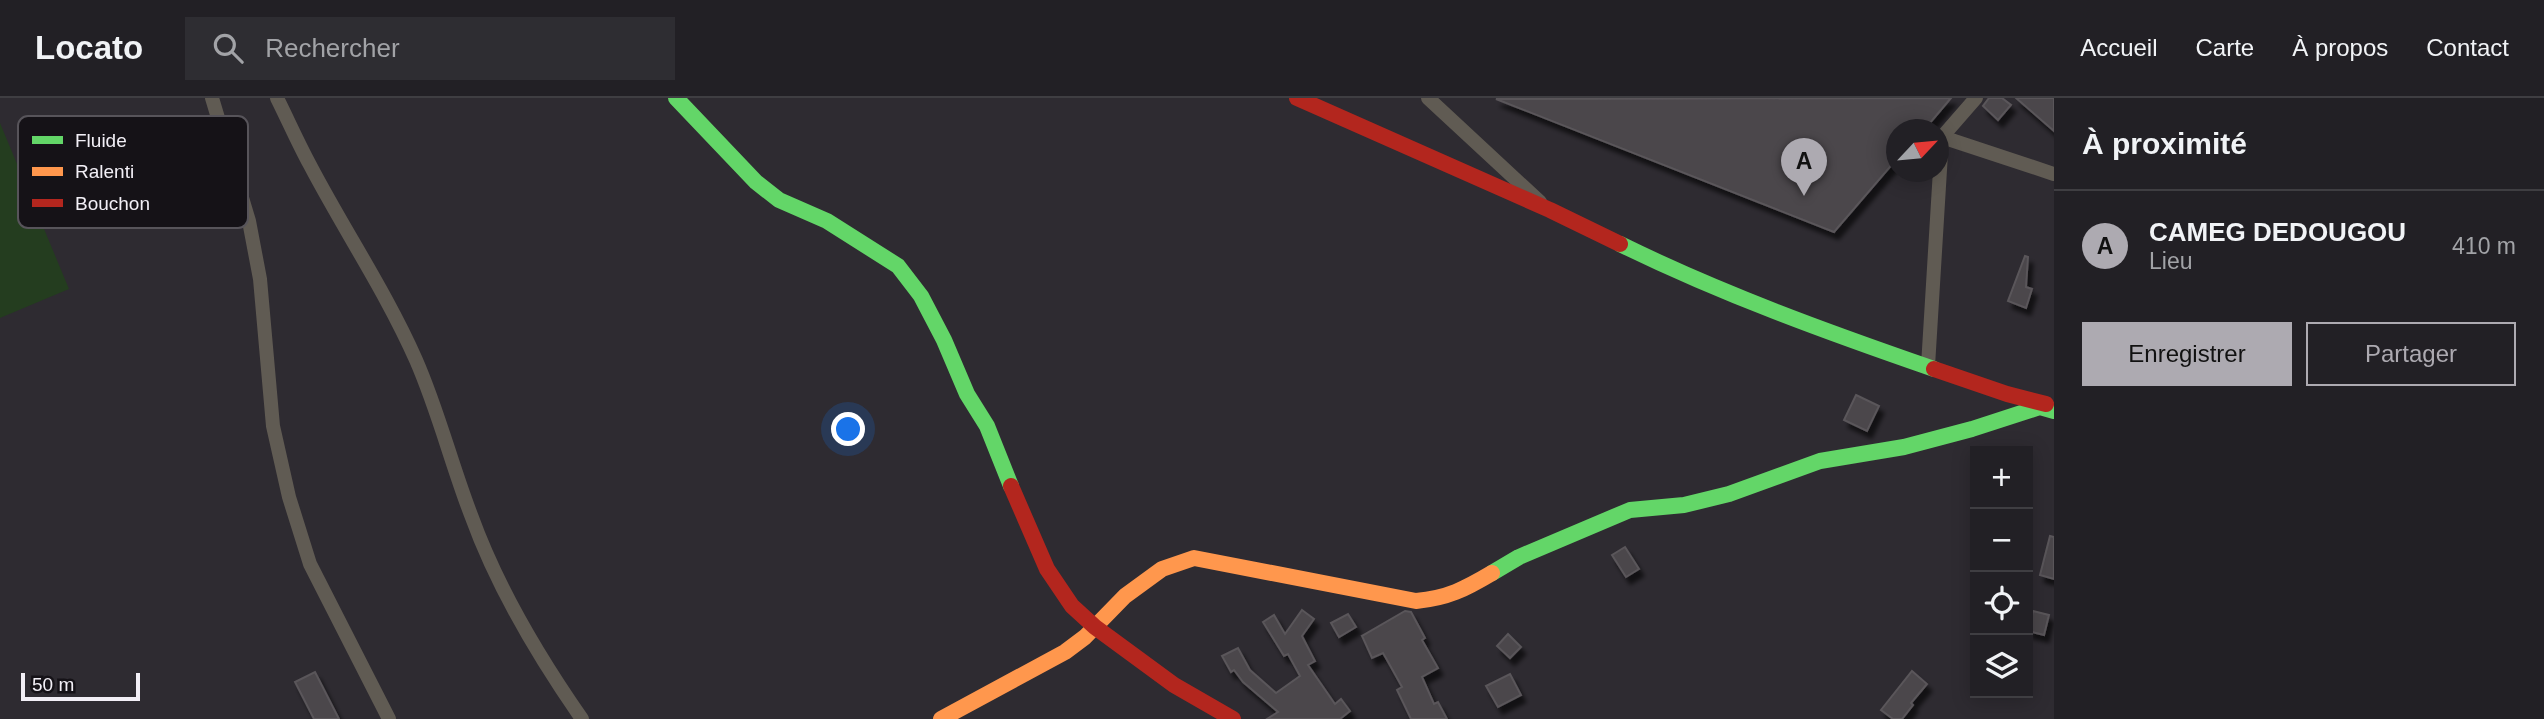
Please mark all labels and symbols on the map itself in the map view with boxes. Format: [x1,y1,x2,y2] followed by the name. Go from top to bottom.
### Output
[18,116,248,228] legend
[1886,119,1949,182] north arrow
[75,130,127,151] text: Fluide
[1781,138,1827,196] pin: A
[75,161,134,182] text: Ralenti
[75,193,150,214] text: Bouchon
[831,412,865,446] your location
[21,670,140,702] scale bar

